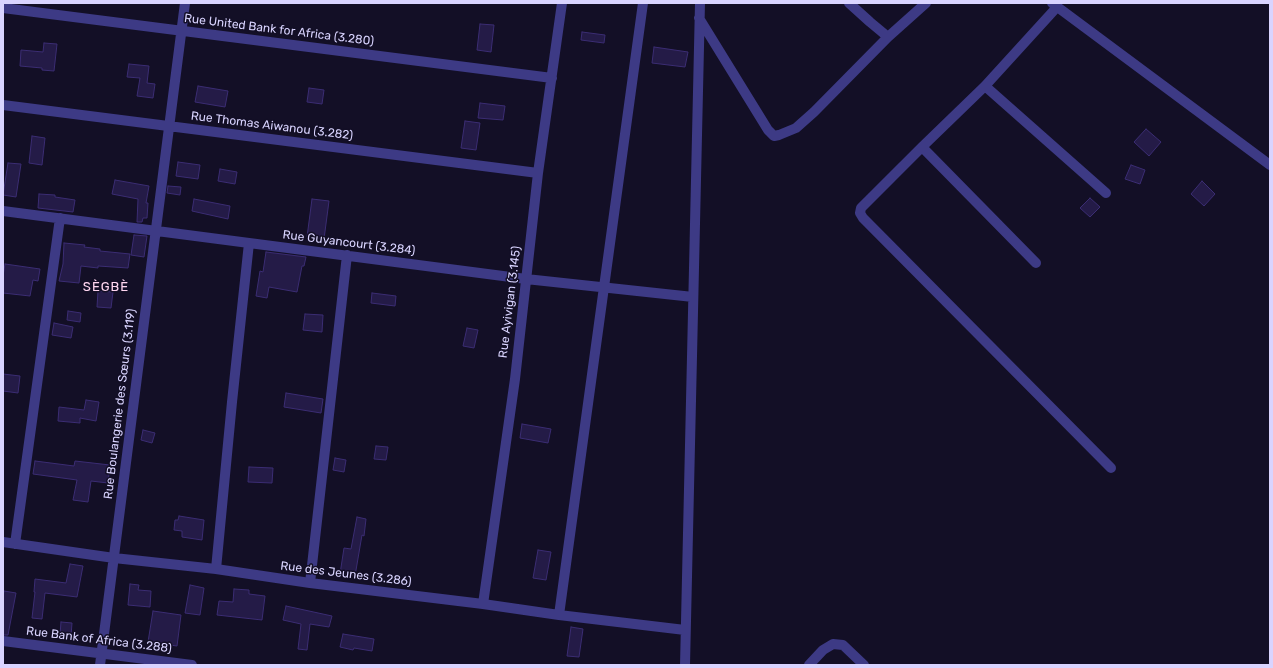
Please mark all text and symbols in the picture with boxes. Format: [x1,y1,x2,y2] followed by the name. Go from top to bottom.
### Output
[183,11,375,49] street label: Rue United Bank for Africa (3.280)
[190,109,354,143] street label: Rue Thomas Aiwanou (3.282)
[282,228,416,258] street label: Rue Guyancourt (3.284)
[496,245,524,359] street label: Rue Ayivigan (3.145)
[83,279,129,295] district label: SÈGBÈ
[101,308,139,500] street label: Rue Boulangerie des Sœurs (3.119)
[280,559,412,589] street label: Rue des Jeunes (3.286)
[25,624,173,656] street label: Rue Bank of Africa (3.288)

